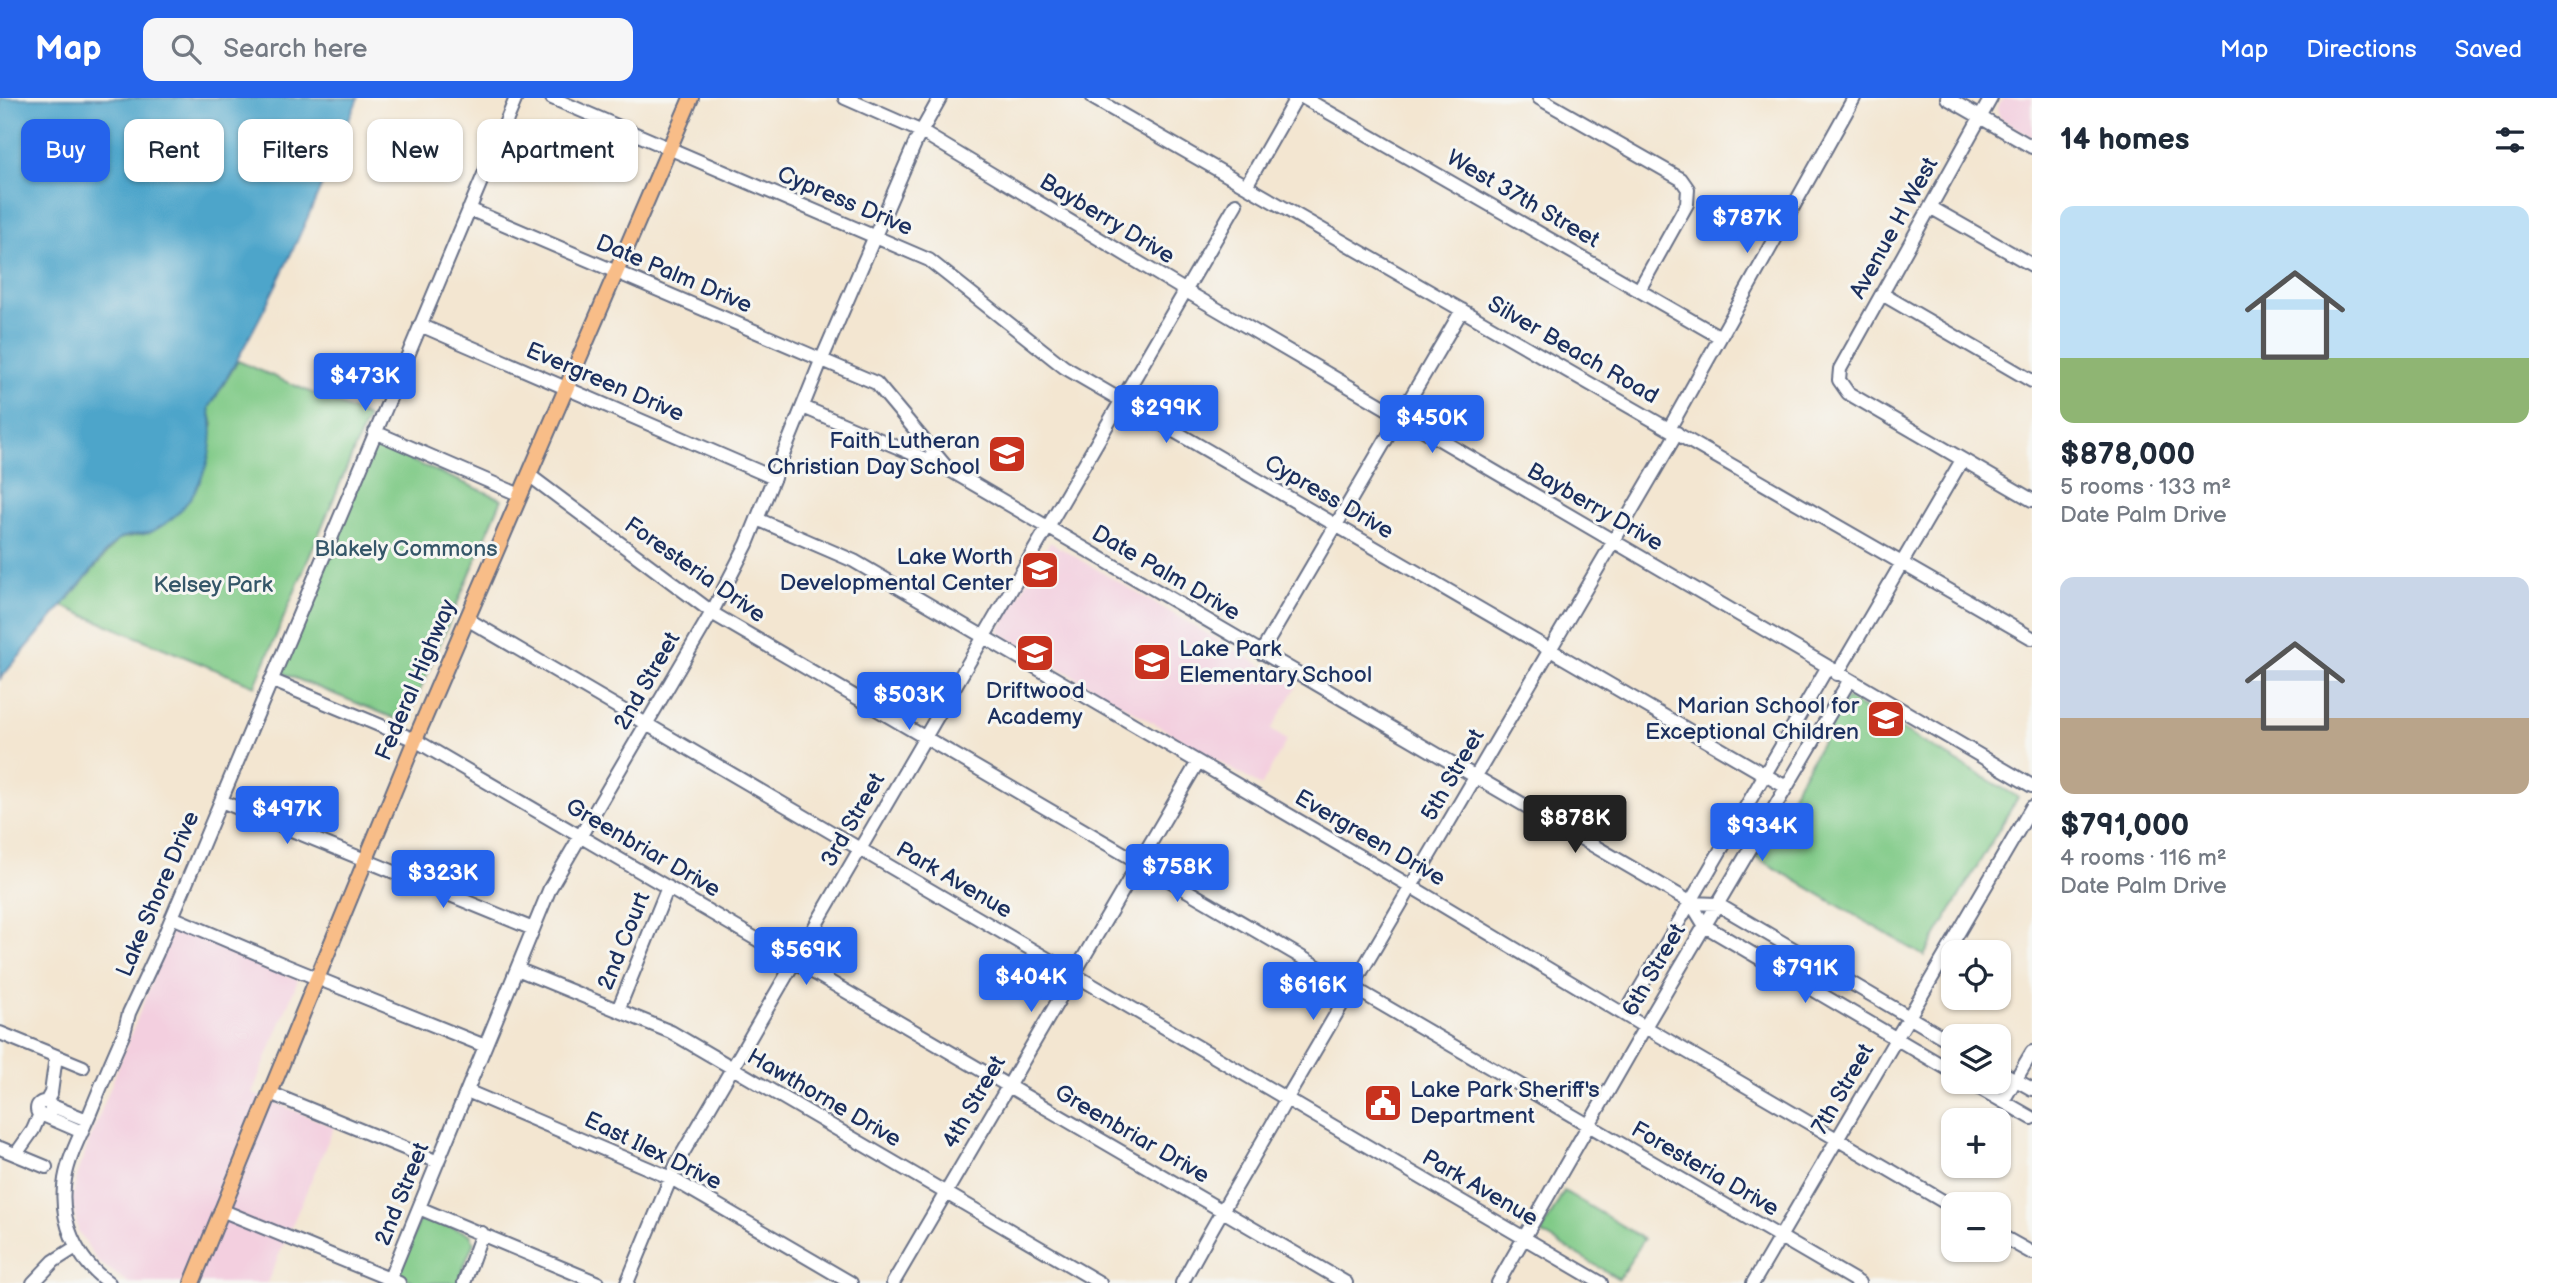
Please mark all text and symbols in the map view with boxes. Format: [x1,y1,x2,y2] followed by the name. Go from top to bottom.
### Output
[143,18,633,81] search box
[35,29,101,69] text: Map
[167,30,205,68] icon: search
[223,34,367,65] text: Search here
[2220,35,2268,64] text: Map
[2306,35,2417,64] text: Directions
[2455,35,2522,64] text: Saved
[21,119,110,182] chip: Buy
[124,119,224,182] chip: Rent
[238,119,353,182] chip: Filters
[367,119,463,182] chip: New
[477,119,638,182] chip: Apartment
[2491,121,2529,159] icon: filters
[2060,122,2189,158] text: 14 homes
[1441,144,1605,254] street label: West 37th Street
[1844,152,1944,304] street label: Avenue H West
[773,160,917,242] street label: Cypress Drive
[1034,168,1180,270] street label: Bayberry Drive
[1698,195,1796,255] pin: $787K
[1712,204,1782,232] text: $787K
[592,229,756,319] street label: Date Palm Drive
[2232,252,2358,378] icon: home
[1483,290,1663,410] street label: Silver Beach Road
[522,336,688,428] street label: Evergreen Drive
[316,354,414,413] pin: $473K
[330,362,400,390] text: $473K
[1117,386,1215,445] pin: $299K
[1130,394,1202,422] text: $299K
[1383,396,1481,455] pin: $450K
[1396,404,1468,432] text: $450K
[767,427,980,481] place label: Faith Lutheran Christian Day School
[986,433,1028,475] school or university icon: Faith Lutheran Christian Day School
[2060,437,2195,473] text: $878,000
[1259,449,1399,545] street label: Cypress Drive
[1522,457,1668,557] street label: Bayberry Drive
[2060,473,2231,501] text: 5 rooms · 133 m²
[2060,501,2227,529] text: Date Palm Drive
[619,511,771,629] street label: Foresteria Drive
[1087,519,1245,627] street label: Date Palm Drive
[314,535,498,563] park label: Blakely Commons
[780,543,1014,597] place label: Lake Worth Developmental Center
[1019,549,1061,591] school or university icon: Lake Worth Developmental Center
[153,571,273,599] park label: Kelsey Park
[369,595,463,765] street label: Federal Highway
[2232,623,2358,749] icon: home
[608,627,686,735] street label: 2nd Street
[1014,632,1056,674] school or university icon: Driftwood Academy
[1179,635,1372,689] place label: Lake Park Elementary School
[1131,641,1173,683] school or university icon: Lake Park Elementary School
[860,672,958,732] pin: $503K
[985,677,1085,731] place label: Driftwood Academy
[873,681,945,709] text: $503K
[1645,692,1860,746] place label: Marian School for Exceptional Children
[1865,698,1907,740] school or university icon: Marian School for Exceptional Children
[1415,724,1491,826] street label: 5th Street
[815,768,891,872] street label: 3rd Street
[1290,784,1450,892] street label: Evergreen Drive
[238,786,336,846] pin: $497K
[561,792,725,904] street label: Greenbriar Drive
[252,795,322,823] text: $497K
[1526,796,1624,855] pin: $878K
[1539,804,1611,832] text: $878K
[1713,804,1811,863] pin: $934K
[110,807,206,981] street label: Lake Shore Drive
[2060,808,2189,844] text: $791,000
[1726,812,1798,840] text: $934K
[891,835,1017,925] street label: Park Avenue
[1128,844,1226,904] pin: $758K
[2060,844,2227,872] text: 4 rooms · 116 m²
[394,850,492,910] pin: $323K
[1142,853,1212,881] text: $758K
[408,859,478,887] text: $323K
[2060,872,2227,900] text: Date Palm Drive
[592,888,656,994] street label: 2nd Court
[1616,919,1692,1021] street label: 6th Street
[757,928,855,987] pin: $569K
[770,936,842,964] text: $569K
[1941,940,2011,1262] map controls
[1941,940,2011,1010] button: locate
[1756,946,1854,1005] pin: $791K
[982,954,1080,1014] pin: $404K
[1772,954,1838,982] text: $791K
[1264,962,1362,1022] pin: $616K
[995,963,1067,991] text: $404K
[1279,971,1347,999] text: $616K
[1941,1024,2011,1094] button: layers
[1806,1039,1880,1139] street label: 7th Street
[742,1043,906,1153] street label: Hawthorne Drive
[936,1051,1012,1153] street label: 4th Street
[1410,1076,1600,1130] place label: Lake Park Sheriff's Department
[1050,1078,1214,1190] street label: Greenbriar Drive
[1362,1082,1404,1124] public building icon: Lake Park Sheriff's Department
[580,1106,726,1196] street label: East Ilex Drive
[1941,1108,2011,1178] button: +
[1626,1115,1784,1223] street label: Foresteria Drive
[369,1138,435,1250] street label: 2nd Street
[1417,1143,1543,1233] street label: Park Avenue
[1941,1192,2011,1262] button: −

